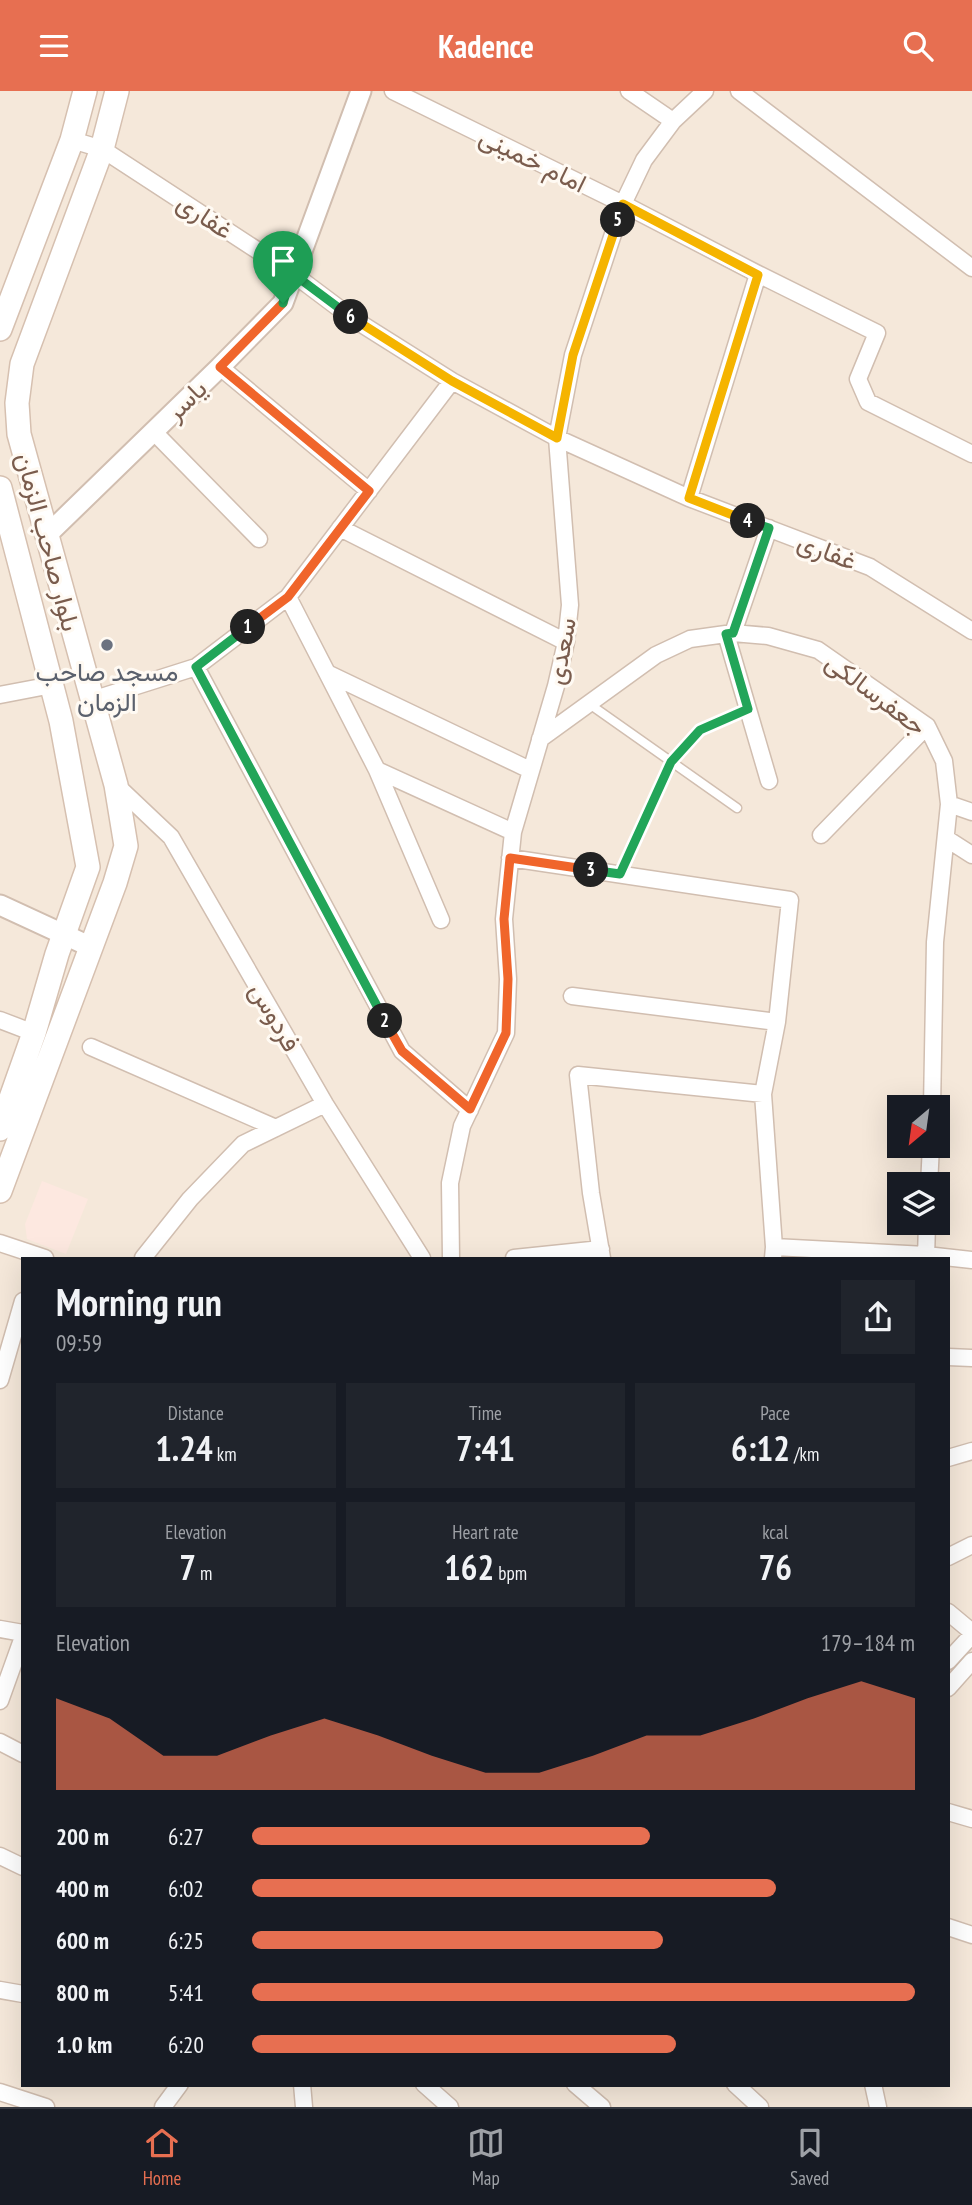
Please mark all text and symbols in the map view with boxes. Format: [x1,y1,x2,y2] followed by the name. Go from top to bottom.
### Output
[438,25,534,67] text: Kadence
[35,27,73,65] icon: menu
[899,27,937,65] icon: search
[474,120,592,200] street label: امام خمینی
[171,185,240,246] street label: غفاری
[600,202,636,237] pin: 5
[613,207,622,231] text: 5
[253,231,313,303] pin
[264,242,302,280] icon: arrive
[334,299,368,335] pin: 6
[346,304,355,328] text: 6
[157,372,213,428] street label: یاسر
[9,449,88,635] street label: بلوار صاحب الزمان
[730,503,766,539] pin: 4
[743,508,752,532] text: 4
[793,524,861,577] street label: غفاری
[230,609,266,645] pin: 1
[243,614,252,638] text: 1
[538,615,583,687] street label: سعدی
[99,637,115,653] marker: مسجد صاحب الزمان
[819,645,933,742] street label: جعفرسالکی
[35,655,179,718] place label: مسجد صاحب الزمان
[574,853,608,887] pin: 3
[586,857,595,881] text: 3
[242,976,308,1057] street label: فردوس
[368,1003,402,1039] pin: 2
[380,1008,389,1032] text: 2
[887,1095,950,1159] north arrow
[887,1095,950,1235] map controls
[887,1172,950,1235] button: layers
[56,1277,222,1326] text: Morning run
[841,1280,915,1354] button: share
[56,1328,102,1357] text: 09:59
[168,1401,224,1425] text: Distance
[469,1401,502,1425] text: Time
[760,1401,790,1425] text: Pace
[155,1425,213,1471] text: 1.24
[456,1425,515,1471] text: 7:41
[731,1425,790,1471] text: 6:12
[213,1442,237,1466] text: km
[790,1442,819,1466] text: /km
[165,1520,226,1544] text: Elevation
[452,1520,519,1544] text: Heart rate
[762,1520,788,1544] text: kcal
[179,1544,196,1590] text: 7
[444,1544,494,1590] text: 162
[758,1544,792,1590] text: 76
[196,1561,212,1585] text: m
[494,1561,527,1585] text: bpm
[56,1628,130,1657] text: Elevation
[821,1628,915,1657] text: 179–184 m
[56,1822,109,1851] text: 200 m
[168,1822,204,1851] text: 6:27
[56,1874,109,1903] text: 400 m
[168,1874,204,1903] text: 6:02
[56,1926,109,1955] text: 600 m
[168,1926,204,1955] text: 6:25
[56,1978,109,2007] text: 800 m
[168,1978,204,2007] text: 5:41
[56,2030,112,2059] text: 1.0 km
[168,2030,204,2059] text: 6:20
[143,2124,181,2190] tab: Home
[467,2124,505,2190] tab: Map
[790,2124,829,2190] tab: Saved

